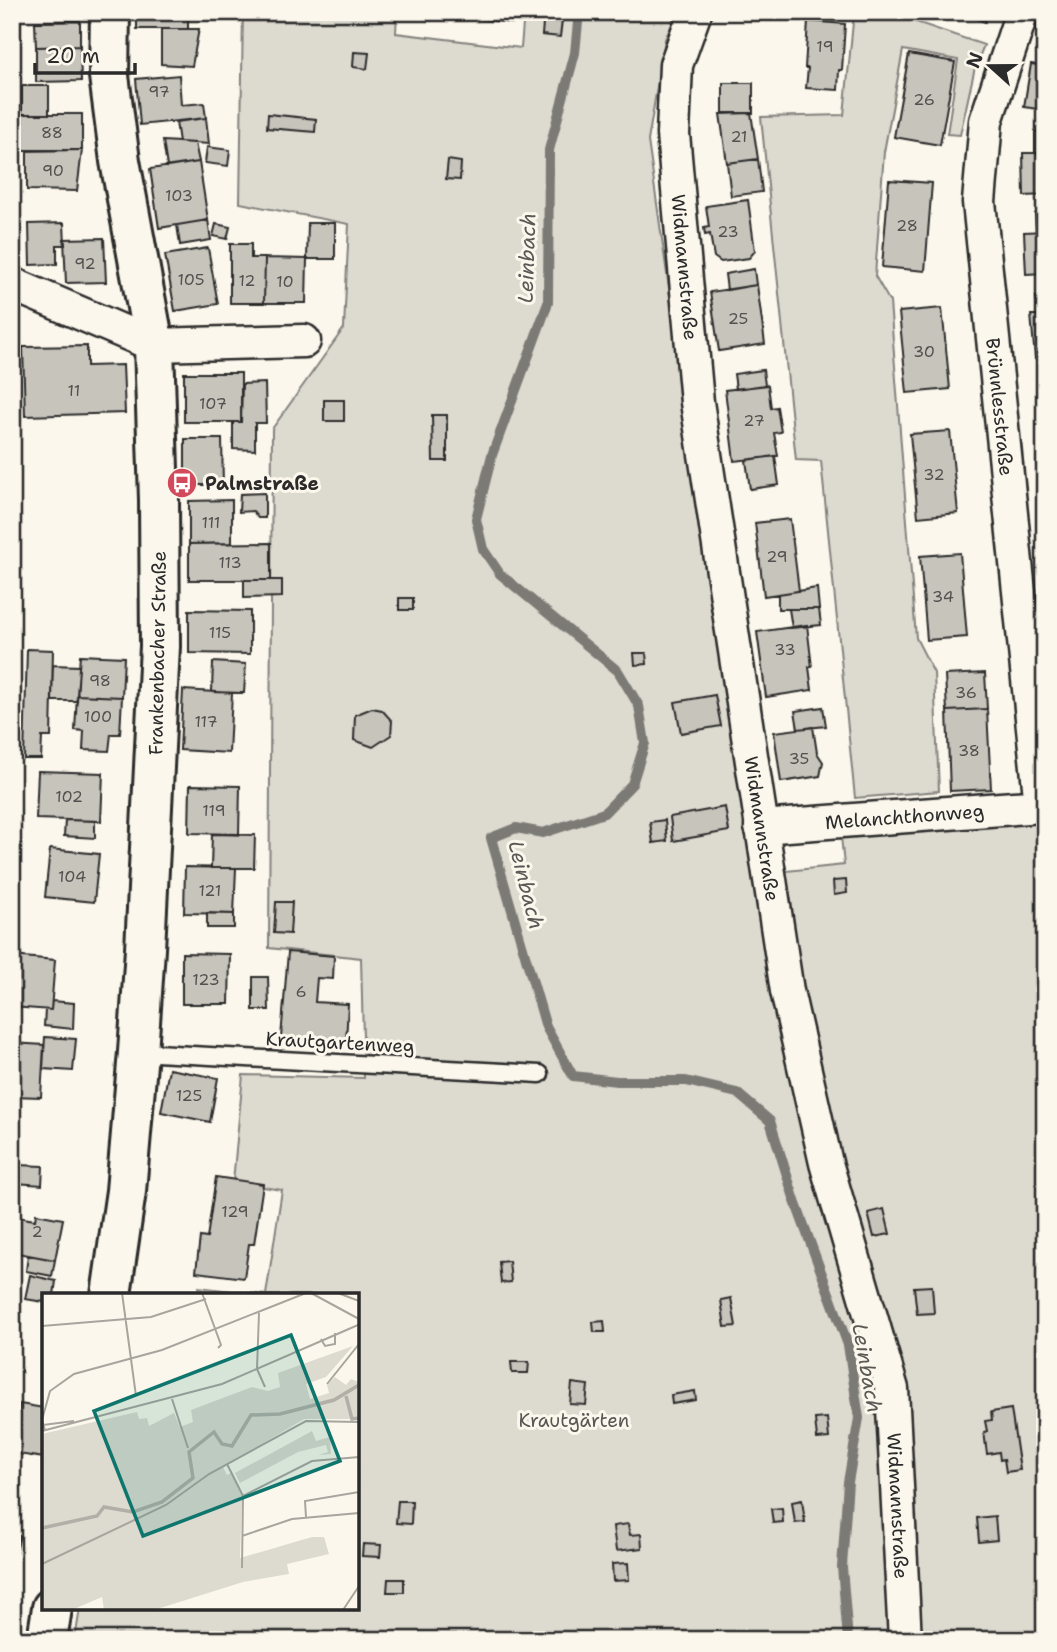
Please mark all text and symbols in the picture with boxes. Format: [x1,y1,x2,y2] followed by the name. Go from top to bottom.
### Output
[35,32,135,76] scale bar
[956,32,1026,102] north arrow
[816,36,834,57] house number: 19
[46,42,100,70] text: 20 m
[960,49,989,72] text: N
[148,81,170,102] house number: 97
[913,89,935,110] house number: 26
[41,122,63,143] house number: 88
[730,126,748,147] house number: 21
[42,160,64,181] house number: 90
[165,185,193,206] house number: 103
[665,193,703,341] street label: Widmannstraße
[511,212,543,304] water label: Leinbach
[896,215,918,236] house number: 28
[717,221,739,242] house number: 23
[74,253,96,274] house number: 92
[177,269,205,290] house number: 105
[238,270,256,291] house number: 12
[276,271,294,292] house number: 10
[728,308,748,329] house number: 25
[980,337,1019,477] street label: Brünnlesstraße
[913,341,935,362] house number: 30
[68,380,80,401] house number: 11
[199,393,227,414] house number: 107
[743,410,765,431] house number: 27
[923,464,945,485] house number: 32
[165,466,199,500] bus stop icon: Palmstraße
[205,471,319,496] place label: Palmstraße
[202,512,220,533] house number: 111
[766,546,788,567] house number: 29
[143,551,172,755] street label: Frankenbacher Straße
[218,552,242,573] house number: 113
[932,586,954,607] house number: 34
[209,622,231,643] house number: 115
[774,639,796,660] house number: 33
[89,670,111,691] house number: 98
[955,682,977,703] house number: 36
[84,706,112,727] house number: 100
[194,711,218,732] house number: 117
[958,740,980,761] house number: 38
[789,748,809,769] house number: 35
[738,754,785,903] street label: Widmannstraße
[55,786,83,807] house number: 102
[824,798,985,835] street label: Melanchthonweg
[202,800,226,821] house number: 119
[501,838,551,932] water label: Leinbach
[58,866,86,887] house number: 104
[199,880,221,901] house number: 121
[192,969,220,990] house number: 123
[295,981,307,1002] house number: 6
[265,1026,415,1059] street label: Krautgartenweg
[176,1085,202,1106] house number: 125
[221,1201,249,1222] house number: 129
[31,1221,43,1242] house number: 2
[42,1293,359,1610] inset map
[845,1321,889,1415] water label: Leinbach
[519,1408,629,1433] park label: Krautgärten
[881,1432,914,1580] street label: Widmannstraße

